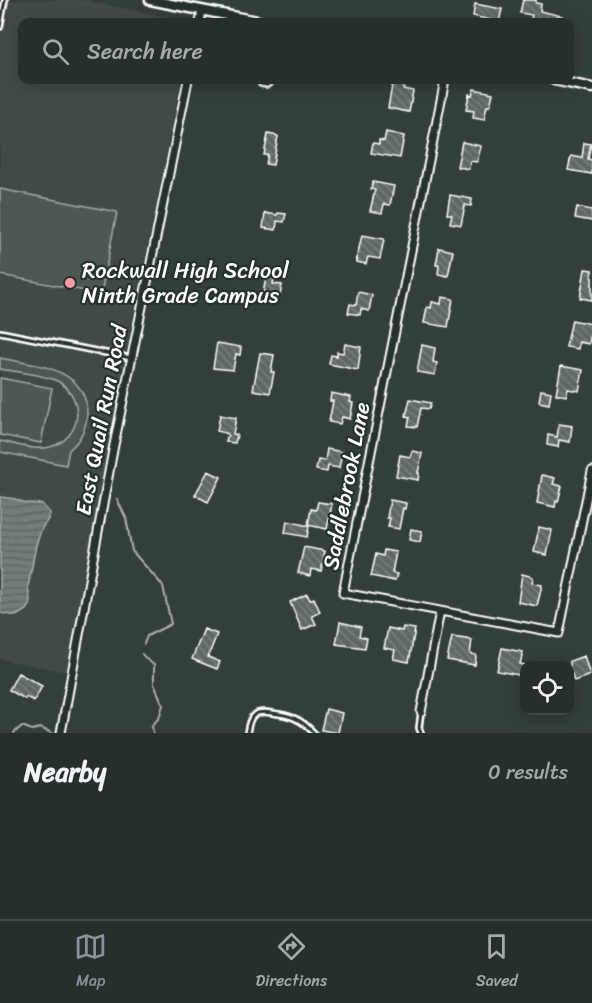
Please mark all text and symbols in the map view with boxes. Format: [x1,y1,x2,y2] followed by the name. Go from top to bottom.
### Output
[18,18,574,84] search box
[87,32,203,71] text: Search here
[39,35,72,68] icon: search
[82,251,289,315] place label: Rockwall High School Ninth Grade Campus
[63,276,77,290] marker: Rockwall High School Ninth Grade Campus
[63,320,139,519] street label: East Quail Run Road
[311,399,381,573] street label: Saddlebrook Lane
[520,661,574,715] map controls
[520,661,574,715] button: locate
[24,749,106,795] text: Nearby
[488,755,568,790] text: 0 results
[74,930,107,995] tab: Map
[256,930,327,995] tab: Directions
[476,930,518,995] tab: Saved

